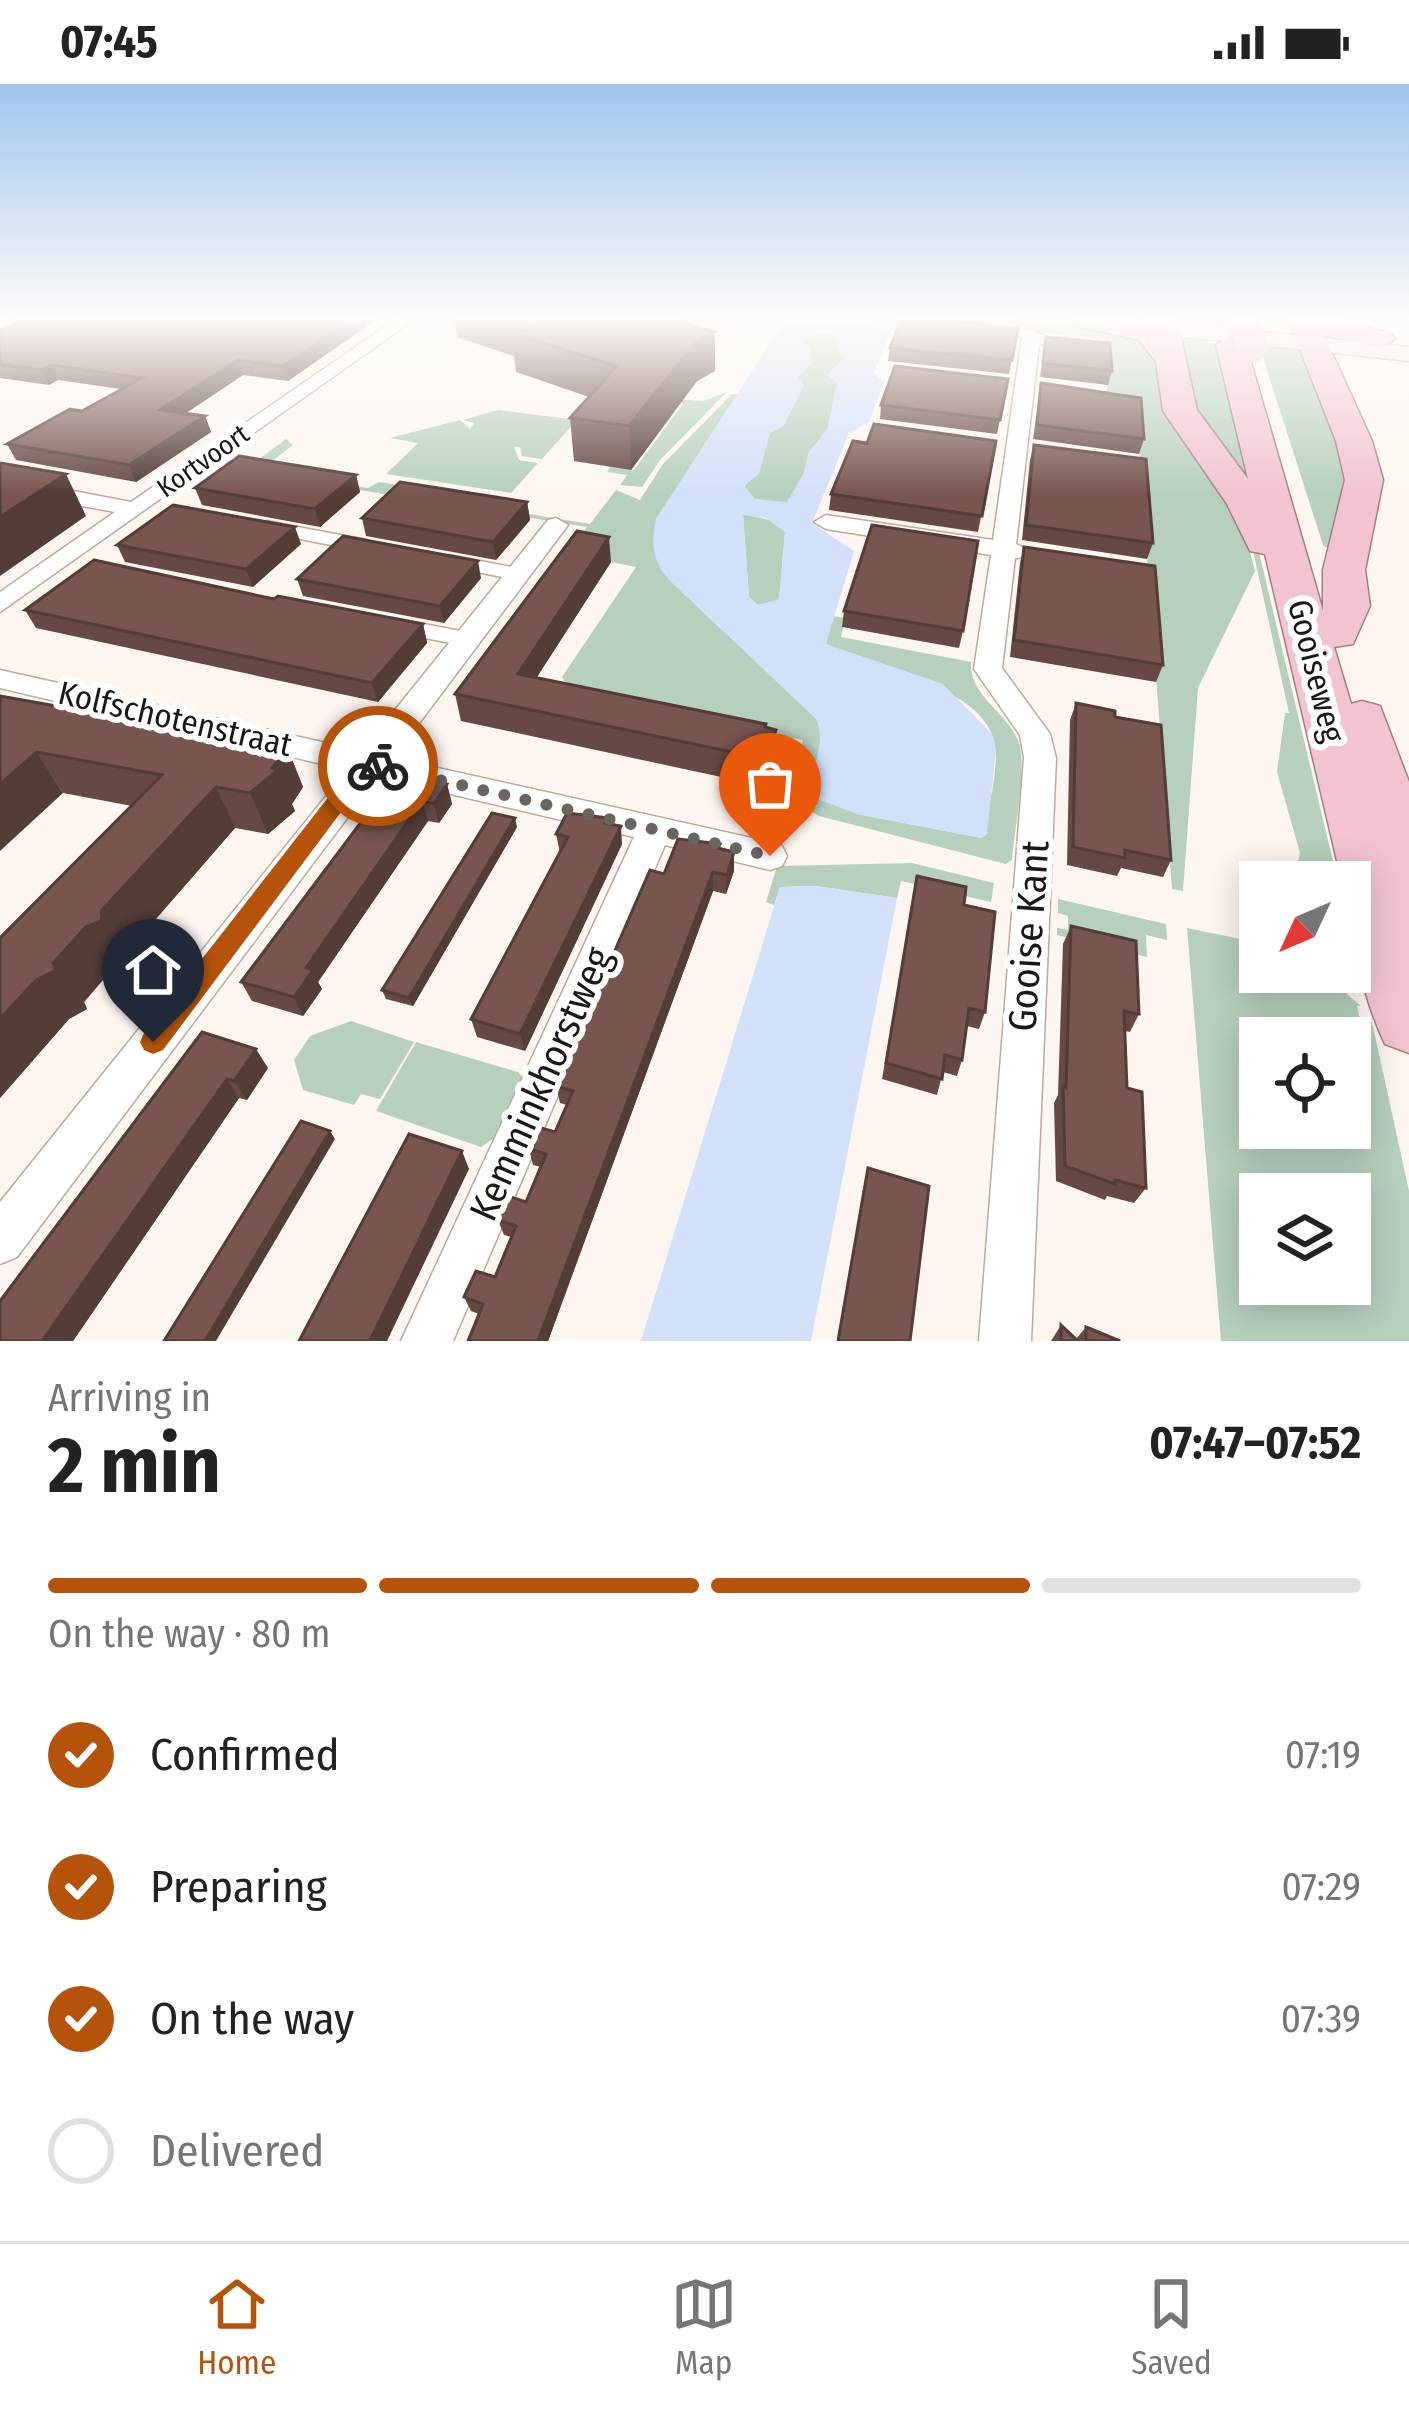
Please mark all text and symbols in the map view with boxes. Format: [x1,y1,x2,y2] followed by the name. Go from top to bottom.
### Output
[60,15,158,69] text: 07:45
[151,418,255,504] street label: Kortvoort
[1279,595,1353,747] street label: Gooiseweg
[54,673,296,765] street label: Kolfschotenstraat
[318,706,438,826] courier
[345,733,411,799] icon: bike
[719,733,821,856] pin
[737,751,803,817] icon: bag
[999,839,1059,1033] street label: Gooise Kant
[1239,861,1371,993] north arrow
[1239,861,1371,1305] map controls
[102,919,204,1042] pin
[120,937,186,1003] icon: home
[460,939,622,1228] street label: Kemminkhorstweg
[1239,1017,1371,1149] button: locate
[1239,1173,1371,1305] button: layers
[48,1375,211,1421] text: Arriving in
[1149,1416,1361,1470] text: 07:47–07:52
[48,1419,221,1513] text: 2 min
[48,1611,330,1657] text: On the way · 80 m
[48,1722,114,1788] icon: check
[150,1728,340,1782] text: Confirmed
[1285,1732,1361,1778] text: 07:19
[48,1854,114,1920] icon: check
[150,1860,327,1914] text: Preparing
[1281,1864,1361,1910] text: 07:29
[48,1986,114,2052] icon: check
[150,1992,354,2046] text: On the way
[1281,1996,1361,2042] text: 07:39
[150,2124,324,2178] text: Delivered
[197,2271,276,2383] tab: Home
[671,2271,737,2383] tab: Map
[1131,2271,1212,2383] tab: Saved

